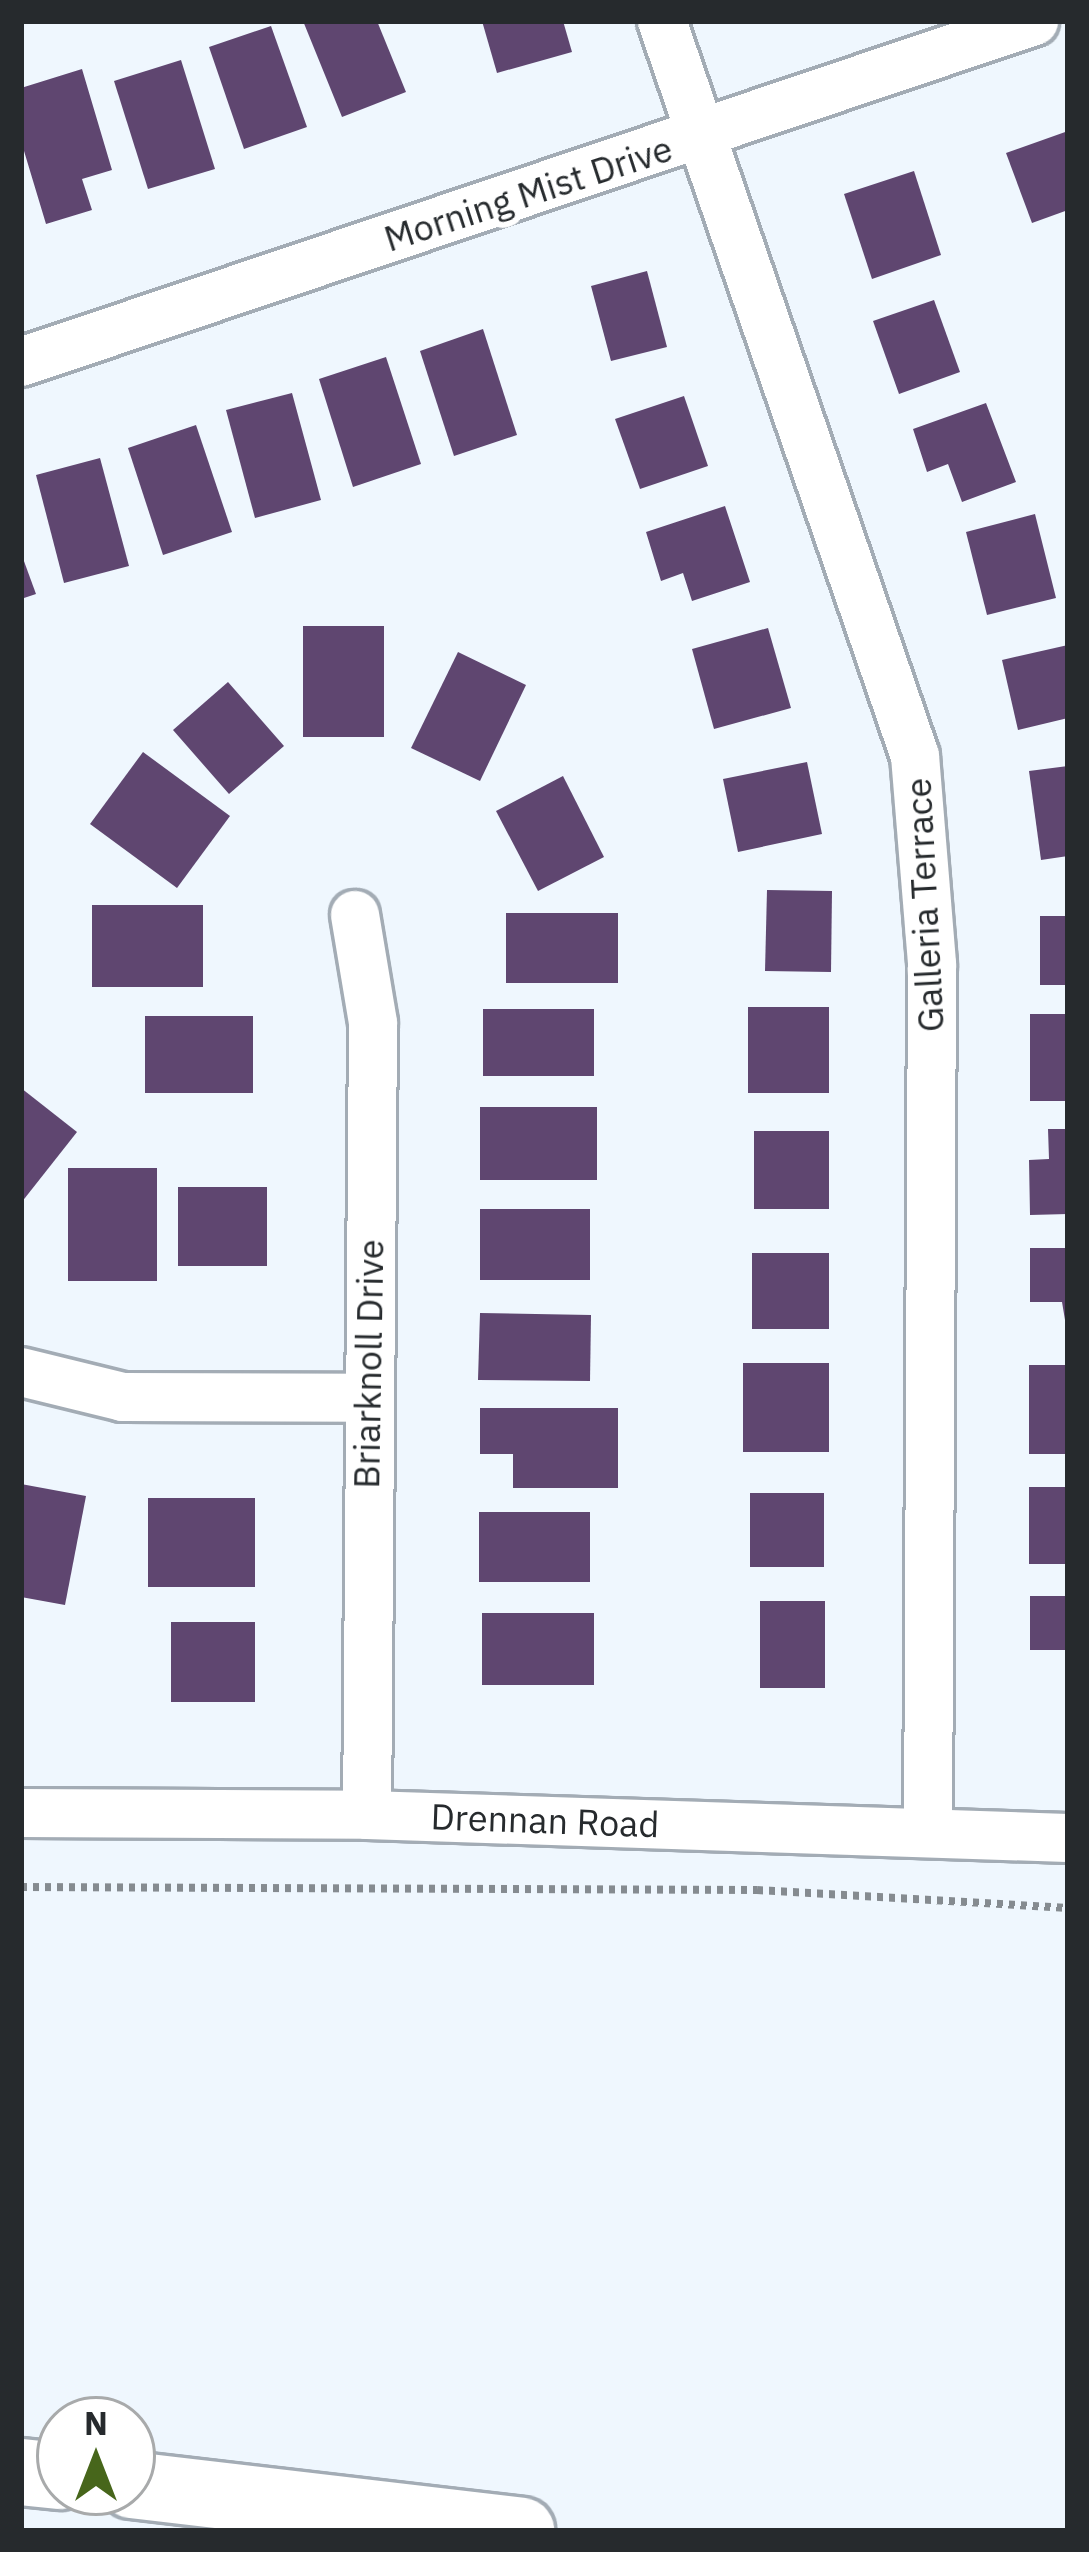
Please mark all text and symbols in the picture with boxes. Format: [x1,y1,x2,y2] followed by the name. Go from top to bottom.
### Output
[379,126,677,260] street label: Morning Mist Drive
[896,777,952,1033] street label: Galleria Terrace
[344,1239,392,1489] street label: Briarknoll Drive
[430,1794,660,1846] street label: Drennan Road
[36,2396,156,2516] north arrow
[84,2401,108,2444] text: N

